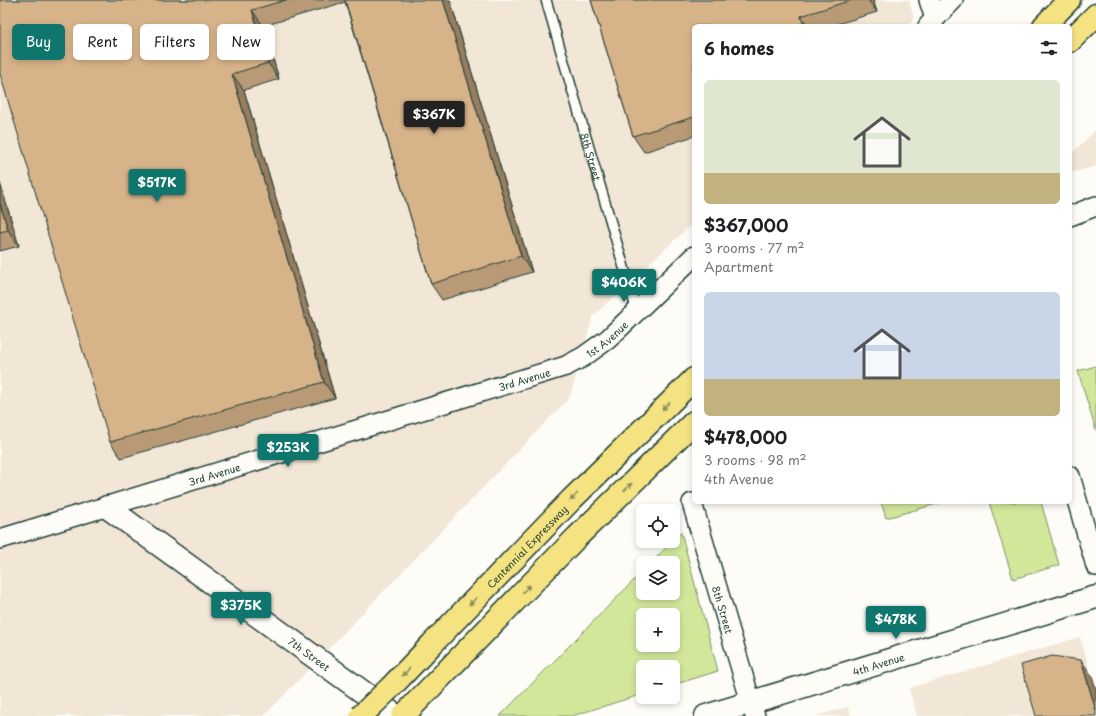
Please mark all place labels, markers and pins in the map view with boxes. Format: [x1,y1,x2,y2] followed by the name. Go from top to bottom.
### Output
[406,101,462,135] pin: $367K
[129,169,185,203] pin: $517K
[596,269,652,303] pin: $406K
[260,434,316,468] pin: $253K
[213,592,269,626] pin: $375K
[868,606,924,640] pin: $478K

